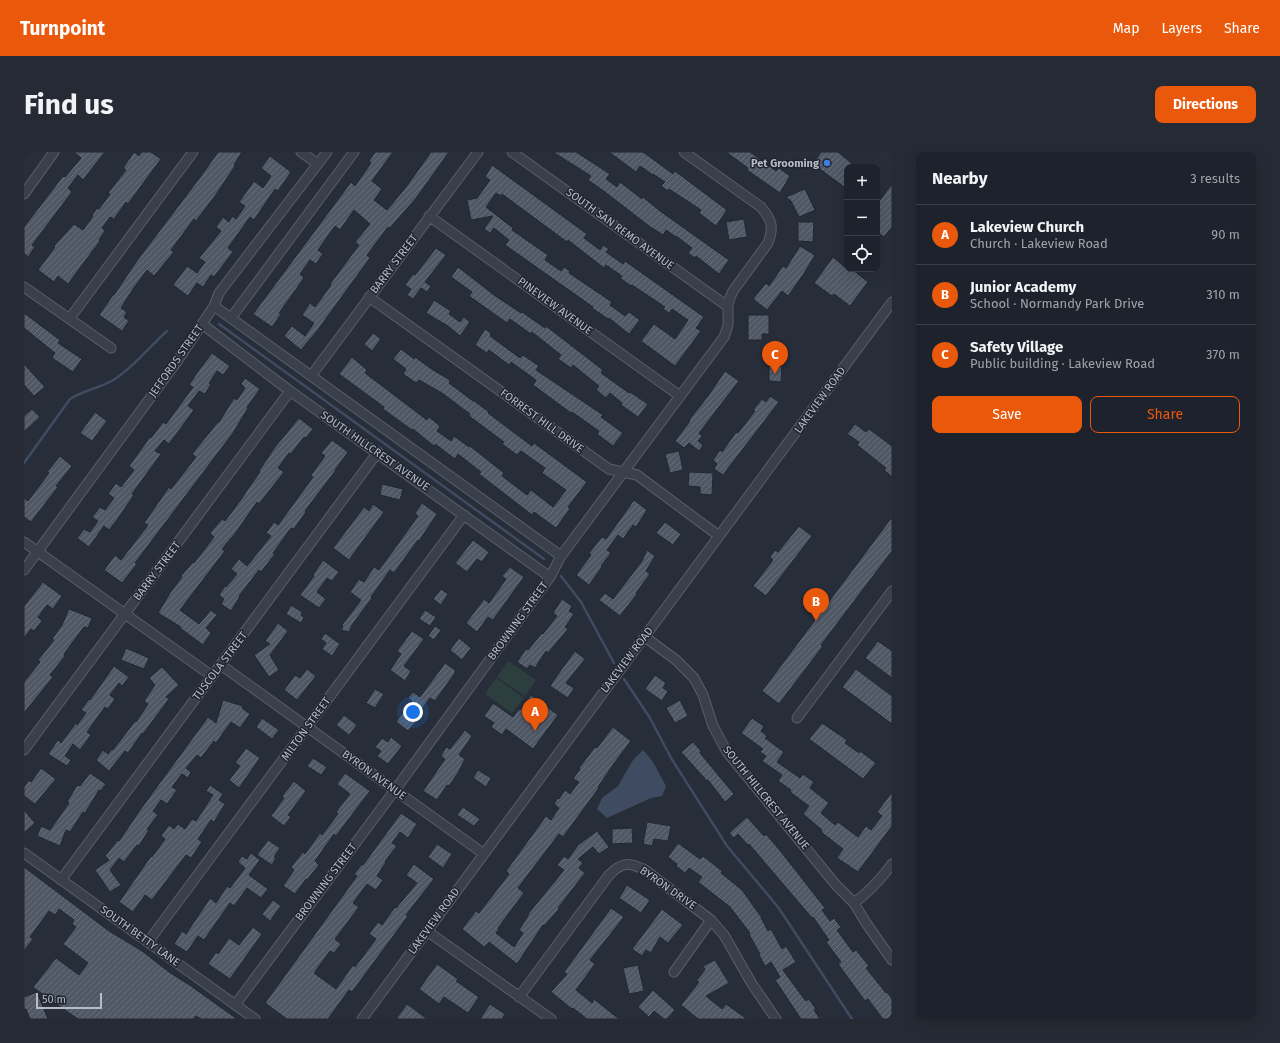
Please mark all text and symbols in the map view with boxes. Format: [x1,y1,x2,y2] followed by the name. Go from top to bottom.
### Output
[20,17,105,40] text: Turnpoint
[1113,20,1139,37] text: Map
[1161,20,1202,37] text: Layers
[1224,20,1260,37] text: Share
[1155,86,1256,123] button: Directions
[24,88,114,121] text: Find us
[751,157,820,170] place label: Pet Grooming
[822,158,832,168] marker: Pet Grooming
[844,164,880,272] map controls
[844,164,880,200] button: +
[932,168,987,189] text: Nearby
[1190,171,1240,186] text: 3 results
[564,186,676,273] street label: SOUTH SAN REMO AVENUE
[844,200,880,236] button: −
[970,218,1084,236] text: Lakeview Church
[941,227,949,242] text: A
[1211,227,1240,242] text: 90 m
[368,232,421,296] street label: BARRY STREET
[844,236,880,272] button: locate
[970,236,1108,251] text: Church · Lakeview Road
[515,275,595,338] street label: PINEVIEW AVENUE
[970,278,1076,296] text: Junior Academy
[941,287,949,302] text: B
[1206,287,1240,302] text: 310 m
[970,296,1144,311] text: School · Normandy Park Drive
[146,322,206,400] street label: JEFFORDS STREET
[970,338,1063,356] text: Safety Village
[762,341,788,374] pin: C
[941,347,949,362] text: C
[1206,347,1240,362] text: 370 m
[970,356,1155,371] text: Public building · Lakeview Road
[792,364,848,436] street label: LAKEVIEW ROAD
[498,386,586,456] street label: FORREST HILL DRIVE
[932,396,1082,433] button: Save
[1090,396,1240,433] button: Share
[318,408,432,494] street label: SOUTH HILLCREST AVENUE
[131,539,184,603] street label: BARRY STREET
[485,579,551,663] street label: BROWNING STREET
[803,588,829,621] pin: B
[598,625,656,695] street label: LAKEVIEW ROAD
[190,629,250,703] street label: TUSCOLA STREET
[279,694,334,763] street label: MILTON STREET
[522,698,548,731] pin: A
[403,702,423,722] your location
[720,743,812,853] street label: SOUTH HILLCREST AVENUE
[339,747,409,803] street label: BYRON AVENUE
[293,840,360,923] street label: BROWNING STREET
[637,864,699,912] street label: BYRON DRIVE
[406,885,462,957] street label: LAKEVIEW ROAD
[98,903,182,969] street label: SOUTH BETTY LANE
[36,991,102,1010] scale bar
[42,993,66,1006] text: 50 m

